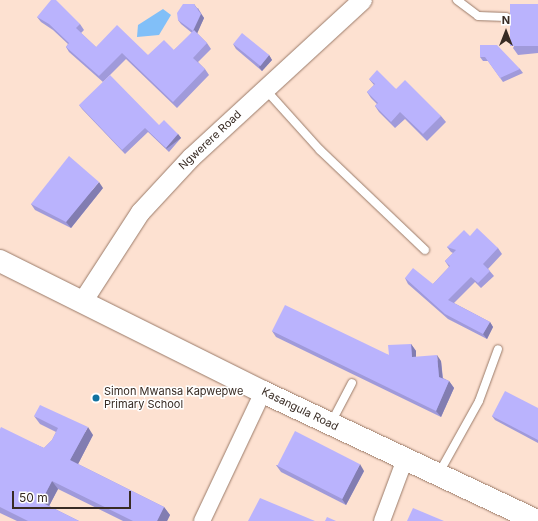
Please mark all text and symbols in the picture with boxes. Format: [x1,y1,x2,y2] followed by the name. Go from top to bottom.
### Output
[486,12,526,52] north arrow
[502,13,510,27] text: N
[176,108,244,172] street label: Ngwerere Road
[104,385,243,411] place label: Simon Mwansa Kapwepwe Primary School
[259,385,341,433] street label: Kasangula Road
[91,393,101,403] marker: Simon Mwansa Kapwepwe Primary School
[14,483,133,509] scale bar
[19,490,48,505] text: 50 m

